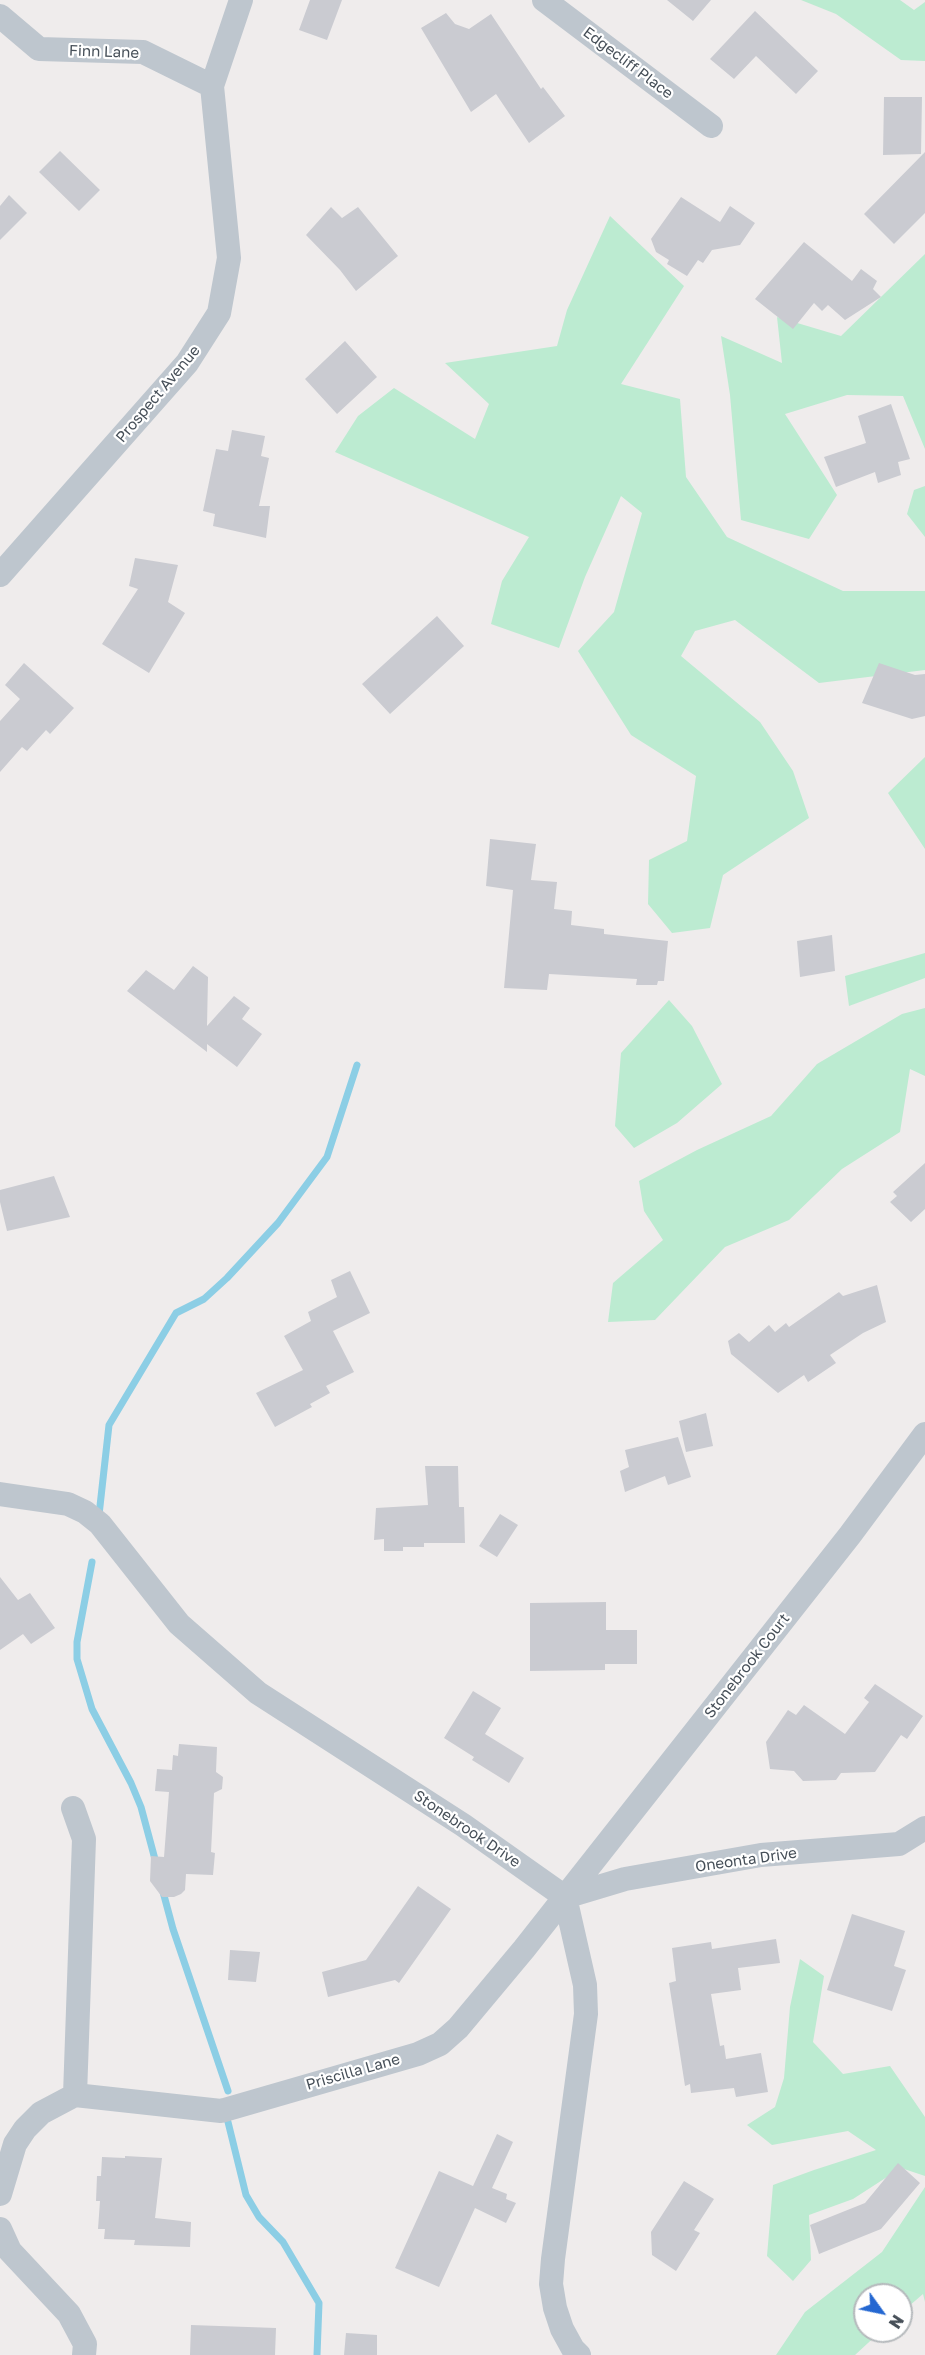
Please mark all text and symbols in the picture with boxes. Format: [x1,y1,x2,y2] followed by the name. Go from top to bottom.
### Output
[579,23,677,103] street label: Edgecliff Place
[69,42,139,62] street label: Finn Lane
[112,342,204,446] street label: Prospect Avenue
[701,1610,793,1722] street label: Stonebrook Court
[410,1787,524,1871] street label: Stonebrook Drive
[694,1844,798,1876] street label: Oneonta Drive
[304,2050,402,2094] street label: Priscilla Lane
[853,2283,913,2343] north arrow
[885,2311,908,2332] text: N

